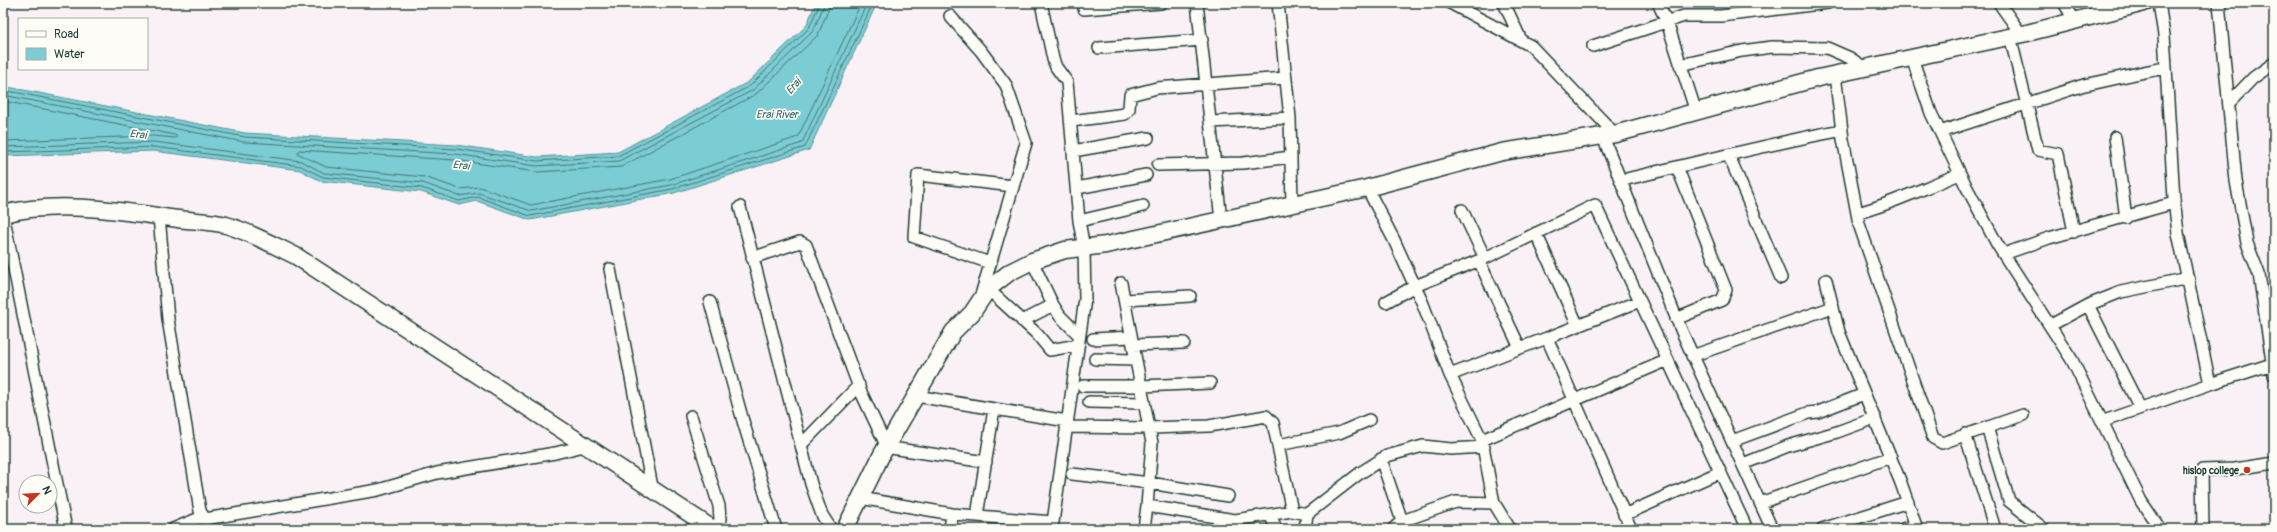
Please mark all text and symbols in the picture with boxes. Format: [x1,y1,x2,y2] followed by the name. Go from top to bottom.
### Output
[18,18,148,70] legend
[54,27,79,42] text: Road
[54,47,85,62] text: Water
[783,74,805,97] water label: Erai
[756,108,800,121] water label: Erai River
[129,127,149,142] water label: Erai
[452,158,472,173] water label: Erai
[2183,465,2240,477] place label: hislop college
[2242,465,2252,475] marker: hislop college
[18,474,58,514] north arrow
[39,484,54,497] text: N

